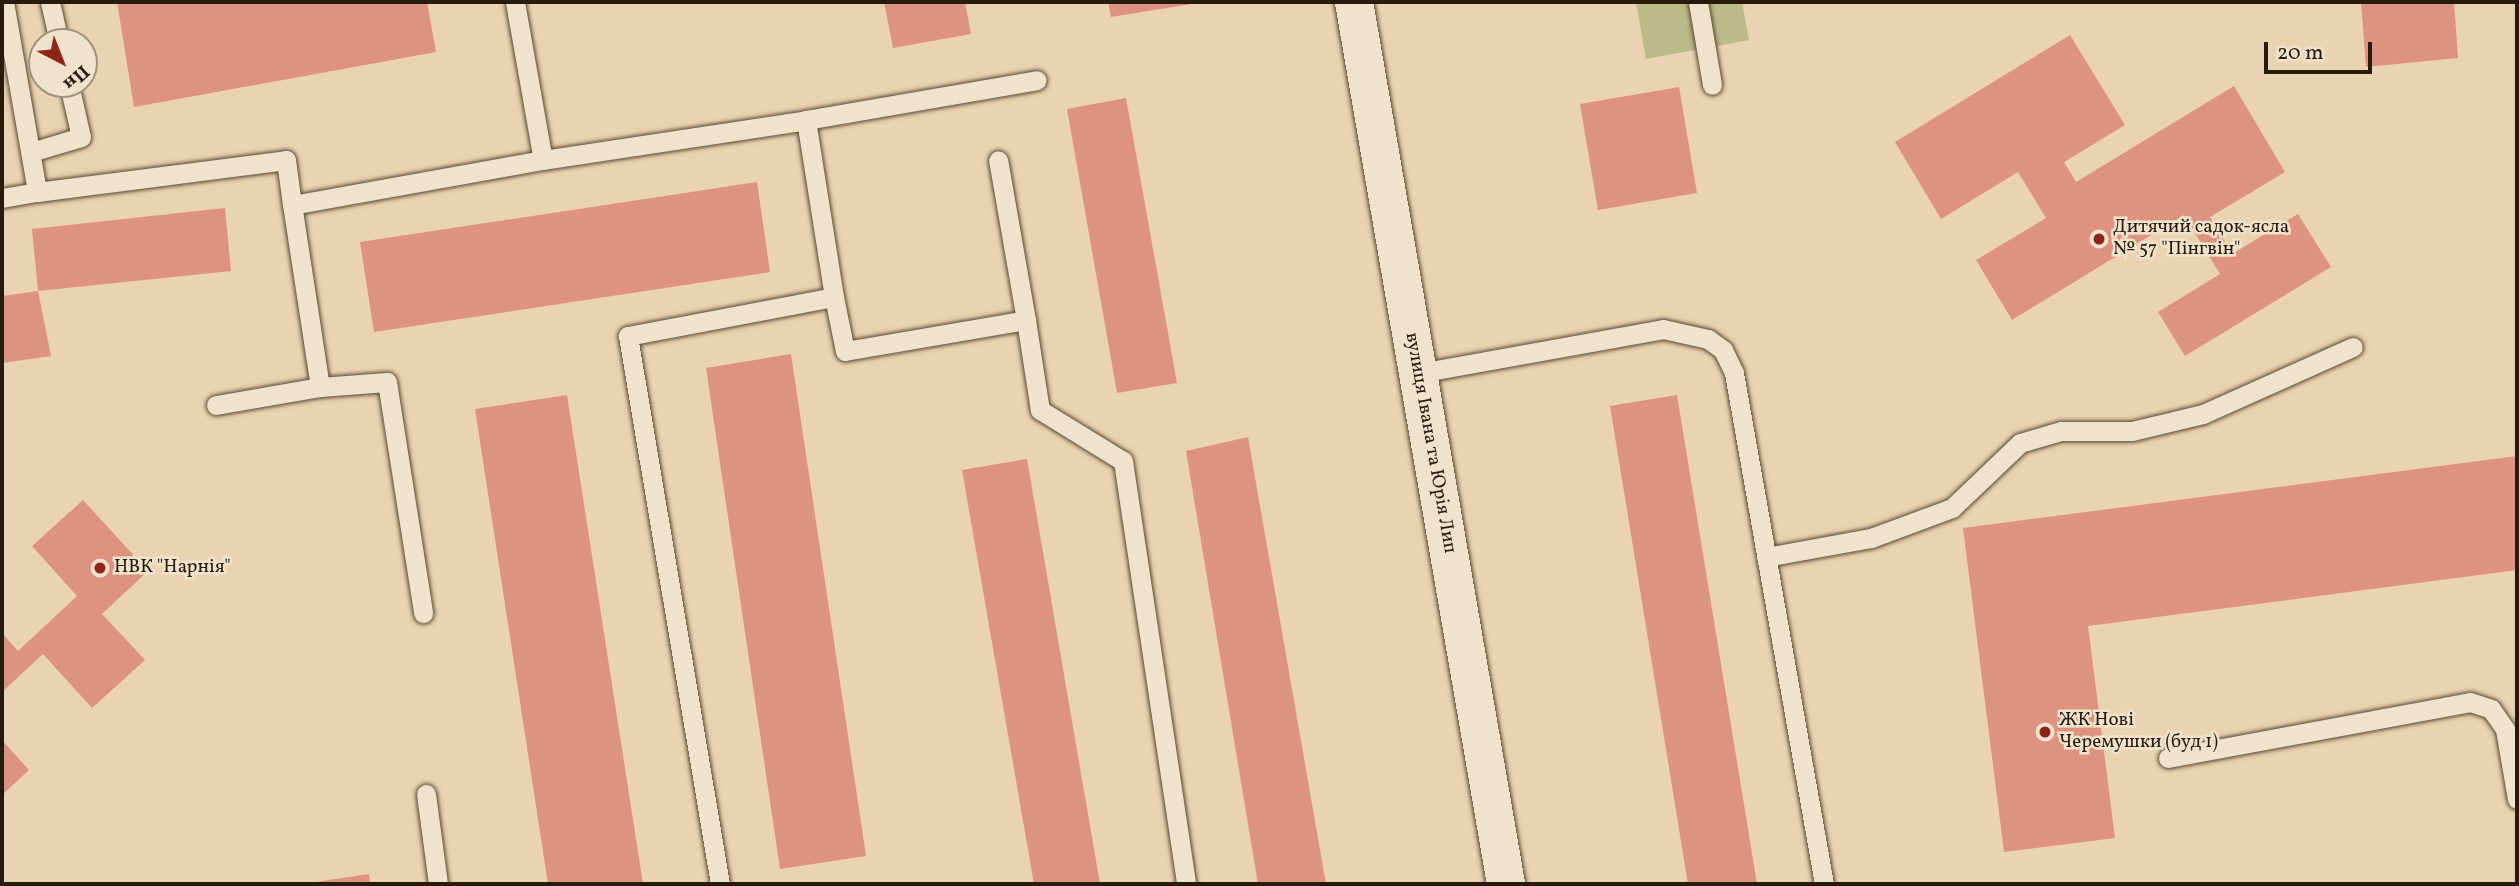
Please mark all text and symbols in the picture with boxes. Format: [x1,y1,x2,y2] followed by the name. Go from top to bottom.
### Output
[28,28,98,98] north arrow
[2267,28,2376,72] scale bar
[2277,39,2323,68] text: 20 m
[57,58,94,96] text: Пн
[2113,217,2289,261] place label: Дитячий садок-ясла № 57 "Пінгвін"
[2091,231,2107,247] marker: Дитячий садок-ясла № 57 "Пінгвін"
[1399,330,1461,556] street label: вулиця Івана та Юрія Лип
[114,557,231,579] place label: НВК "Нарнія"
[92,560,108,576] marker: НВК "Нарнія"
[2059,710,2218,754] place label: ЖК Нові Черемушки (буд 1)
[2037,724,2053,740] marker: ЖК Нові Черемушки (буд 1)

